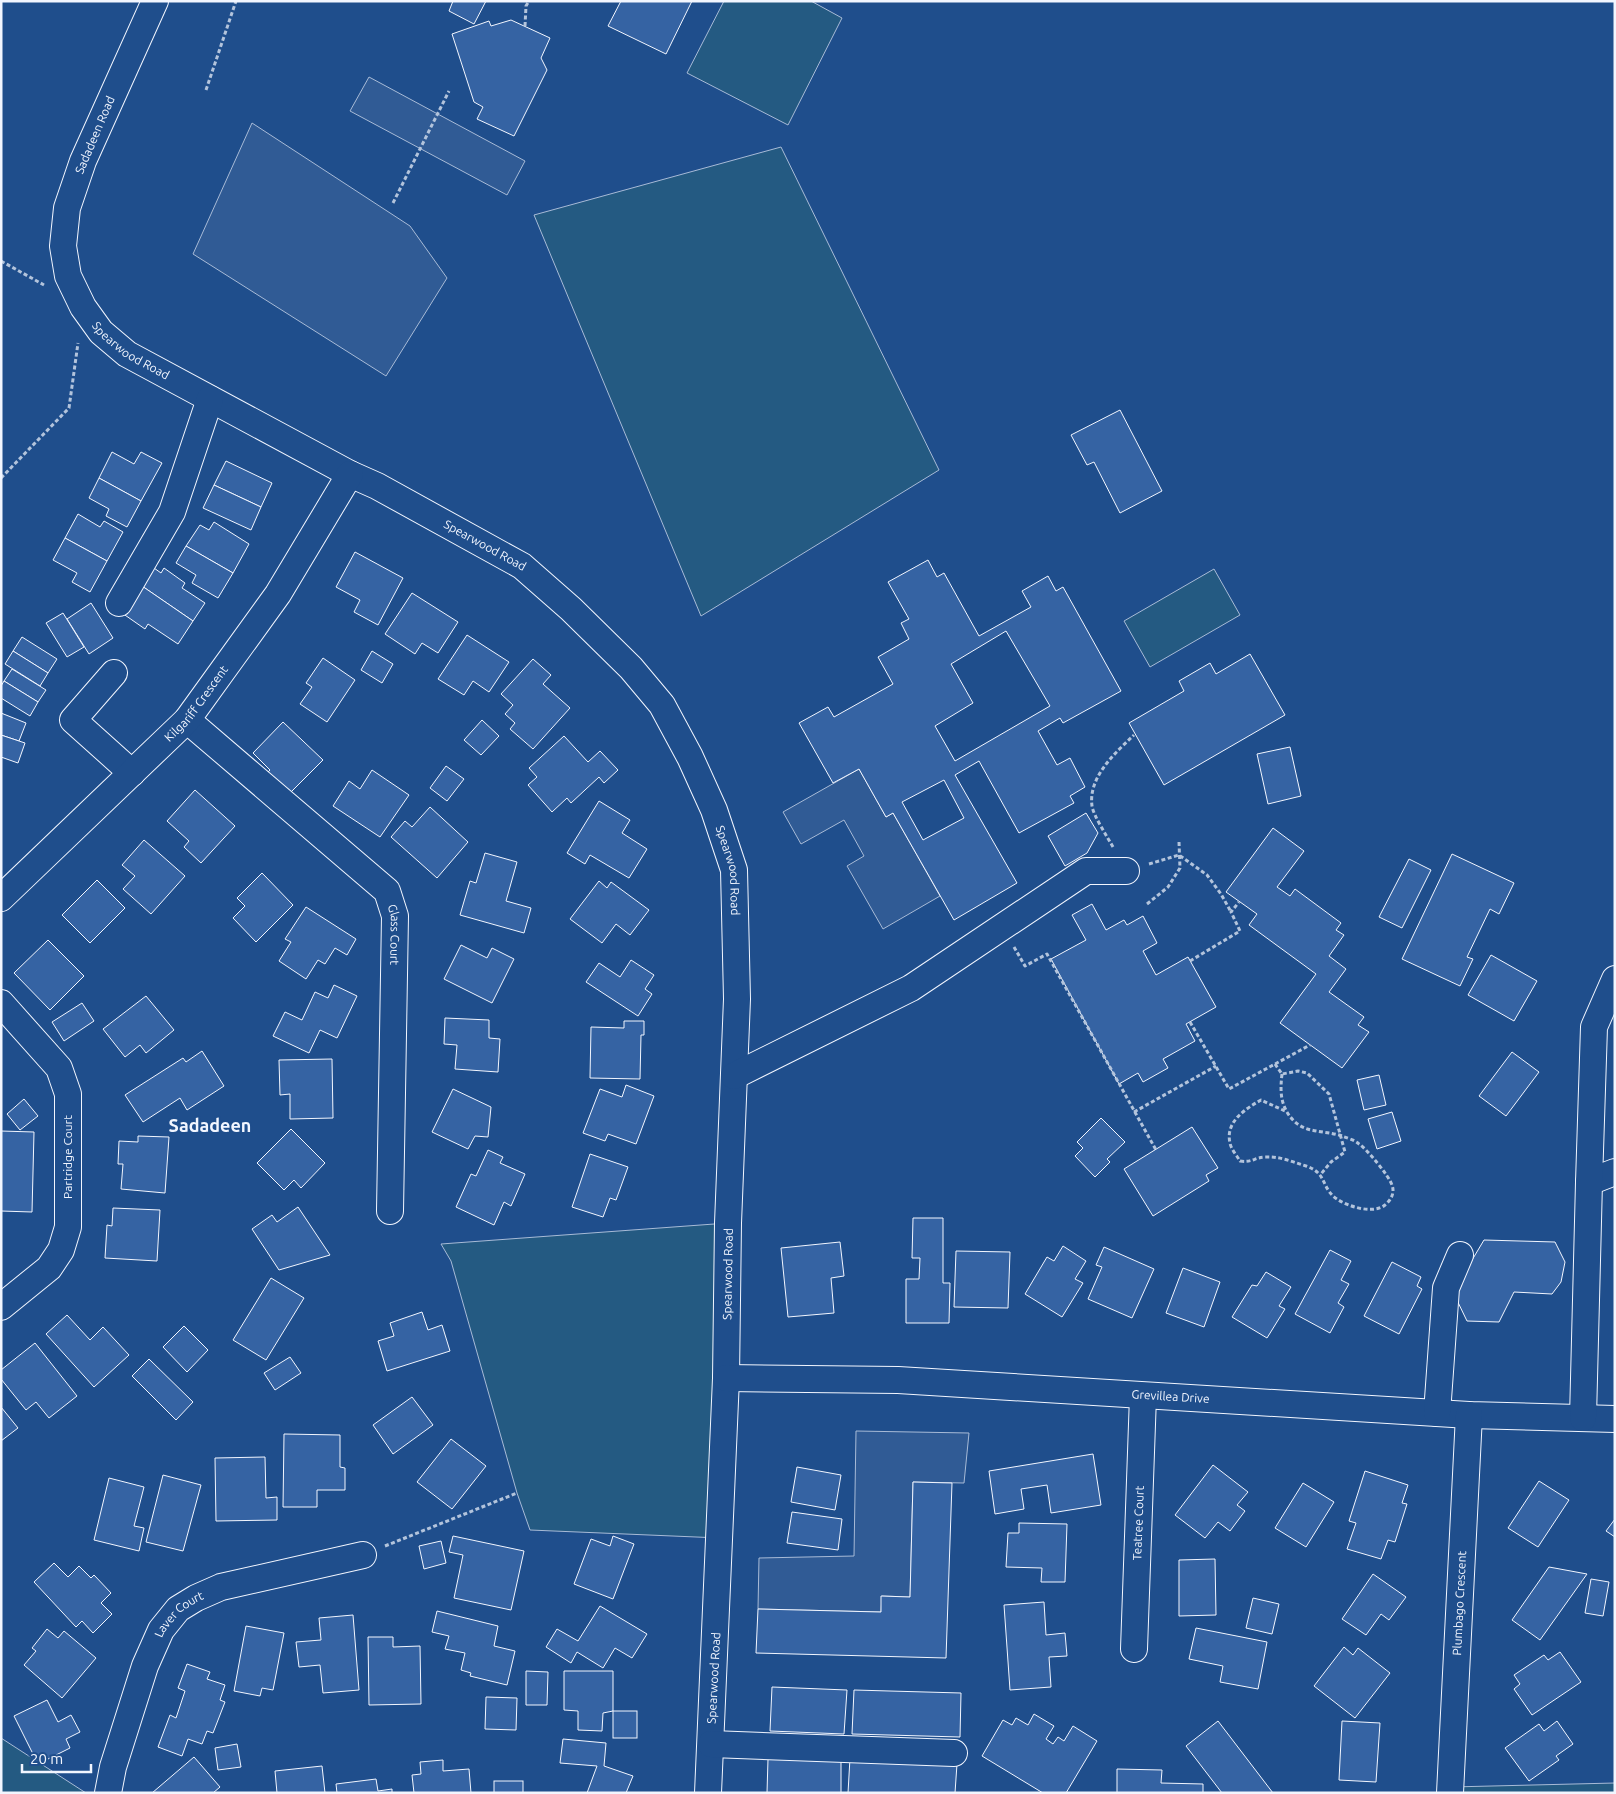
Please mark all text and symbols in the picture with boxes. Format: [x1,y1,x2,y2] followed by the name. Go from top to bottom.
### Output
[72,94,117,176] street label: Sadadeen Road
[90,319,172,381] street label: Spearwood Road
[442,517,528,573] street label: Spearwood Road
[162,663,230,744] street label: Kilgariff Crescent
[714,824,742,915] street label: Spearwood Road
[386,903,402,966] street label: Glass Court
[61,1115,74,1199] street label: Partridge Court
[169,1115,251,1135] district label: Sadadeen
[720,1228,735,1320] street label: Spearwood Road
[1131,1387,1210,1405] street label: Grevillea Drive
[1130,1485,1146,1561] street label: Teatree Court
[1450,1550,1468,1656] street label: Plumbago Crescent
[152,1589,205,1639] street label: Laver Court
[705,1632,722,1724] street label: Spearwood Road
[22,1742,91,1774] scale bar
[30,1750,63,1767] text: 20 m

